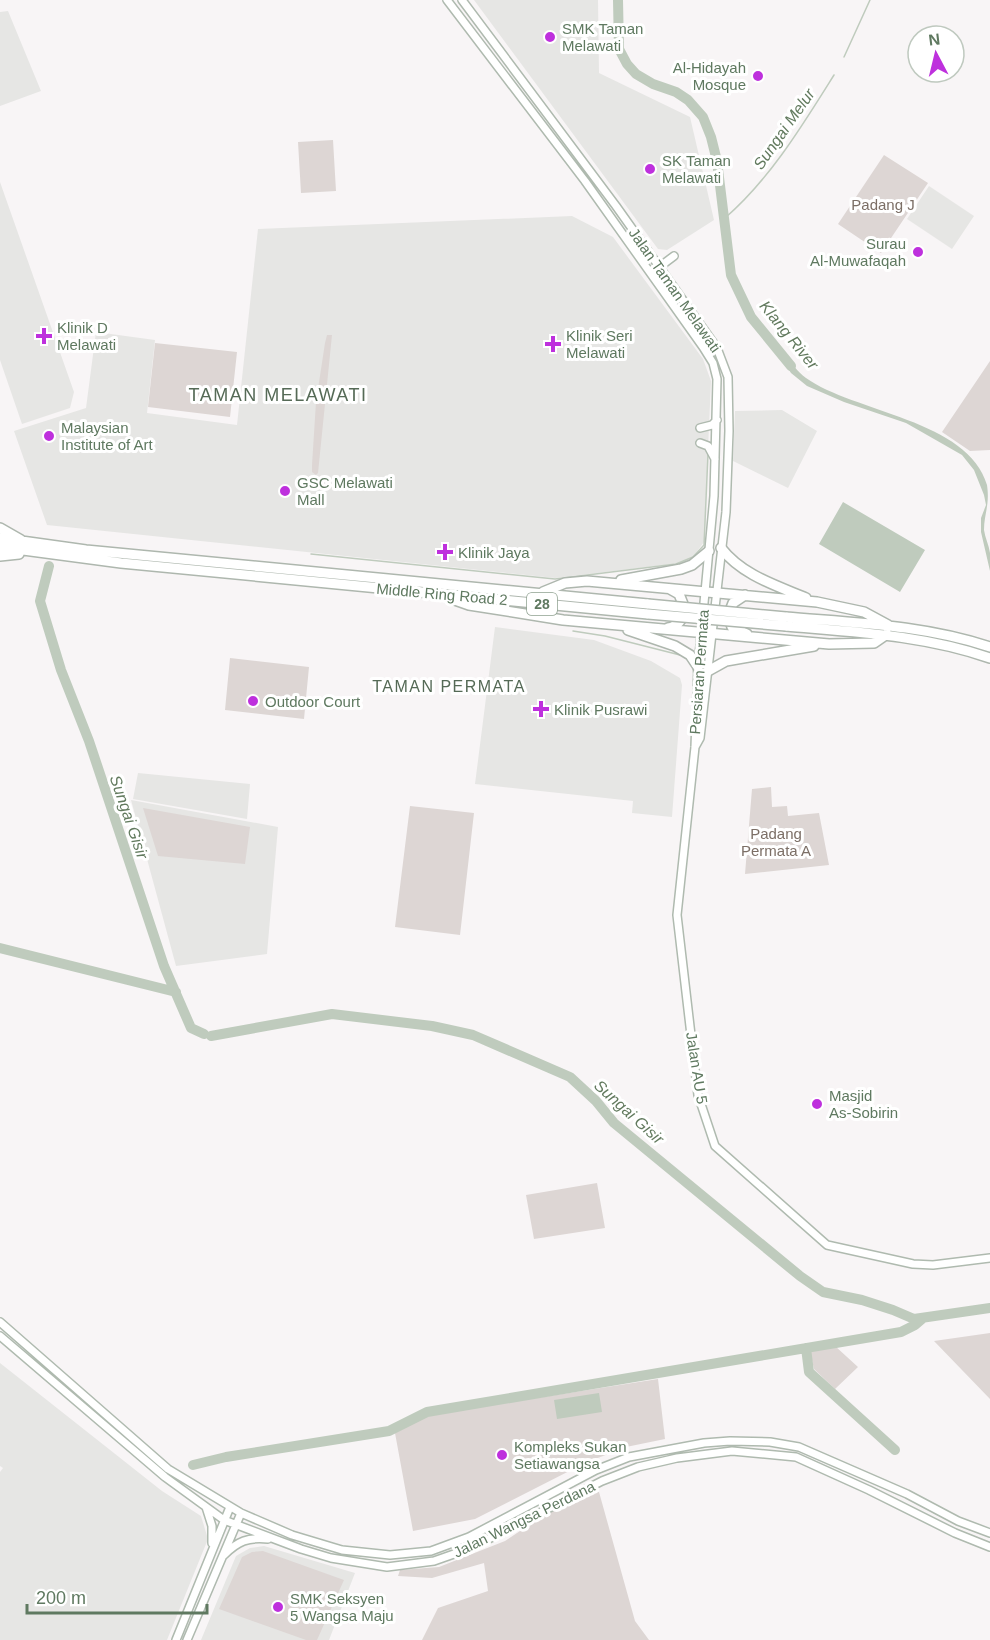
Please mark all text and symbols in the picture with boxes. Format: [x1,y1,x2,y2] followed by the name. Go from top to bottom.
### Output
[562,20,643,54] place label: SMK Taman Melawati
[906,24,966,84] north arrow
[543,30,557,44] marker: SMK Taman Melawati
[927,30,941,49] text: N
[673,59,746,93] place label: Al-Hidayah Mosque
[751,69,765,83] marker: Al-Hidayah Mosque
[750,85,818,172] water label: Sungai Melur
[662,152,731,186] place label: SK Taman Melawati
[643,162,657,176] marker: SK Taman Melawati
[851,196,915,213] park label: Padang J
[626,224,724,356] street label: Jalan Taman Melawati
[810,235,906,269] place label: Surau Al-Muwafaqah
[911,245,925,259] marker: Surau Al-Muwafaqah
[756,298,822,373] water label: Klang River
[57,319,116,353] place label: Klinik D Melawati
[35,327,53,345] marker: Klinik D Melawati
[566,327,633,361] place label: Klinik Seri Melawati
[544,335,562,353] marker: Klinik Seri Melawati
[188,385,368,405] district label: TAMAN MELAWATI
[61,419,154,453] place label: Malaysian Institute of Art
[42,429,56,443] marker: Malaysian Institute of Art
[297,474,393,508] place label: GSC Melawati Mall
[278,484,292,498] marker: GSC Melawati Mall
[436,543,454,561] marker: Klinik Jaya
[458,544,530,561] place label: Klinik Jaya
[376,580,508,608] street label: Middle Ring Road 2
[527,593,557,615] road number: 28
[686,608,712,735] street label: Persiaran Permata
[372,678,526,695] district label: TAMAN PERMATA
[265,693,361,710] place label: Outdoor Court
[246,694,260,708] marker: Outdoor Court
[532,700,550,718] marker: Klinik Pusrawi
[554,701,647,718] place label: Klinik Pusrawi
[107,773,151,862] water label: Sungai Gisir
[741,825,811,859] park label: Padang Permata A
[683,1031,711,1105] street label: Jalan AU 5
[591,1077,668,1148] water label: Sungai Gisir
[829,1087,898,1121] place label: Masjid As-Sobirin
[810,1097,824,1111] marker: Masjid As-Sobirin
[514,1438,627,1472] place label: Kompleks Sukan Setiawangsa
[495,1448,509,1462] marker: Kompleks Sukan Setiawangsa
[450,1477,598,1561] street label: Jalan Wangsa Perdana
[27,1577,207,1615] scale bar
[36,1588,86,1608] text: 200 m
[290,1590,394,1624] place label: SMK Seksyen 5 Wangsa Maju
[271,1600,285,1614] marker: SMK Seksyen 5 Wangsa Maju

